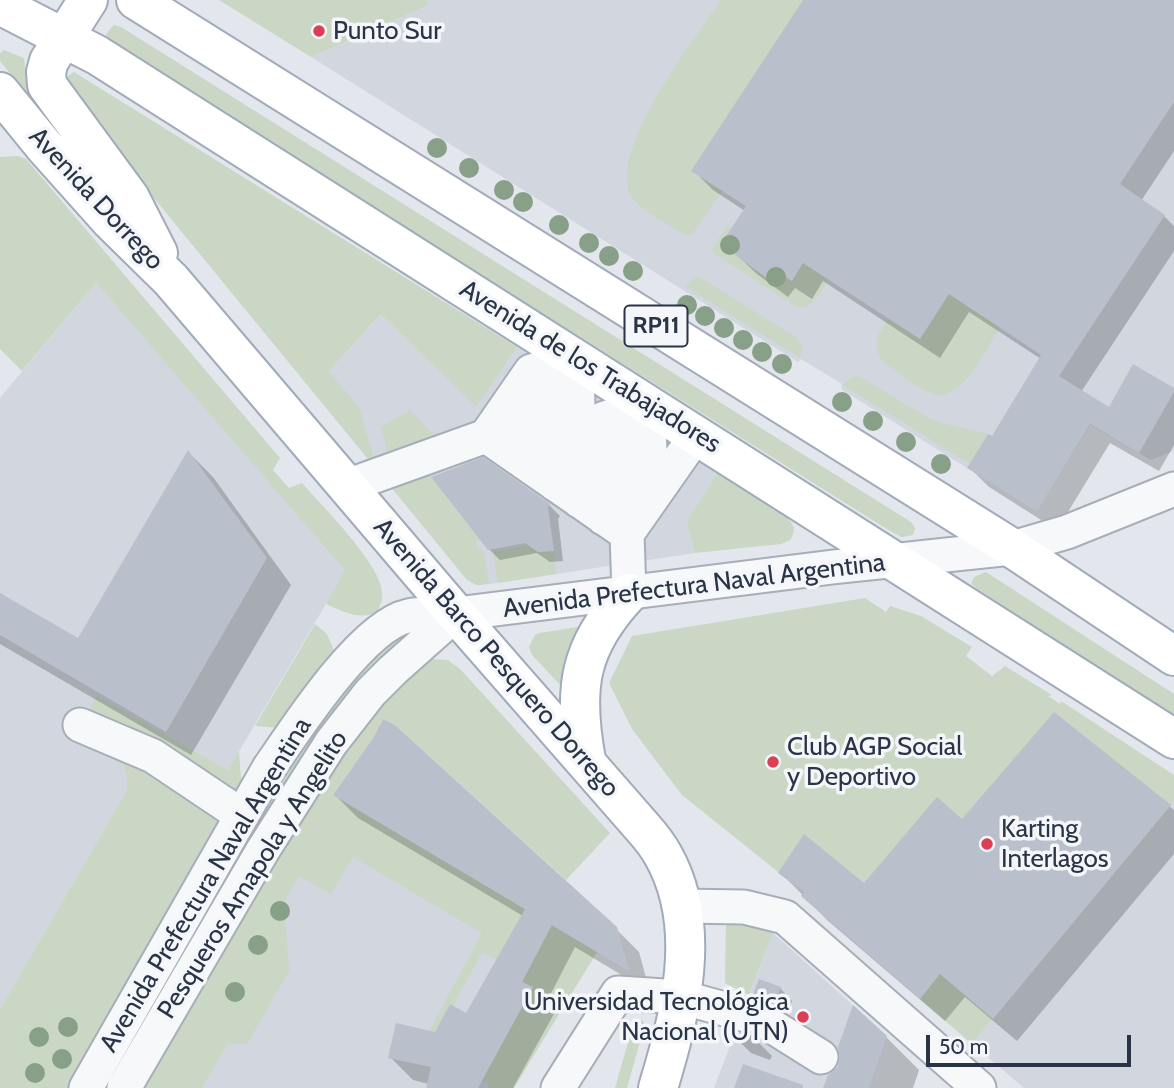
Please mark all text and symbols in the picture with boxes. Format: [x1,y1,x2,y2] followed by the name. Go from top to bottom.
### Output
[333,15,441,47] place label: Punto Sur
[311,23,327,39] marker: Punto Sur
[22,121,170,277] street label: Avenida Dorrego
[454,274,726,460] street label: Avenida de los Trabajadores
[624,306,688,346] road number: RP11
[366,512,626,804] street label: Avenida Barco Pesquero Dorrego
[501,547,887,625] street label: Avenida Prefectura Naval Argentina
[93,712,319,1058] street label: Avenida Prefectura Naval Argentina
[151,725,355,1025] street label: Pesqueros Amapola y Angelito
[787,731,962,792] place label: Club AGP Social y Deportivo
[765,754,781,770] marker: Club AGP Social y Deportivo
[1001,813,1109,874] place label: Karting Interlagos
[979,836,995,852] marker: Karting Interlagos
[524,986,789,1048] place label: Universidad Tecnológica Nacional (UTN)
[795,1009,811,1025] marker: Universidad Tecnológica Nacional (UTN)
[929,1021,1134,1066] scale bar
[939,1034,988,1059] text: 50 m

